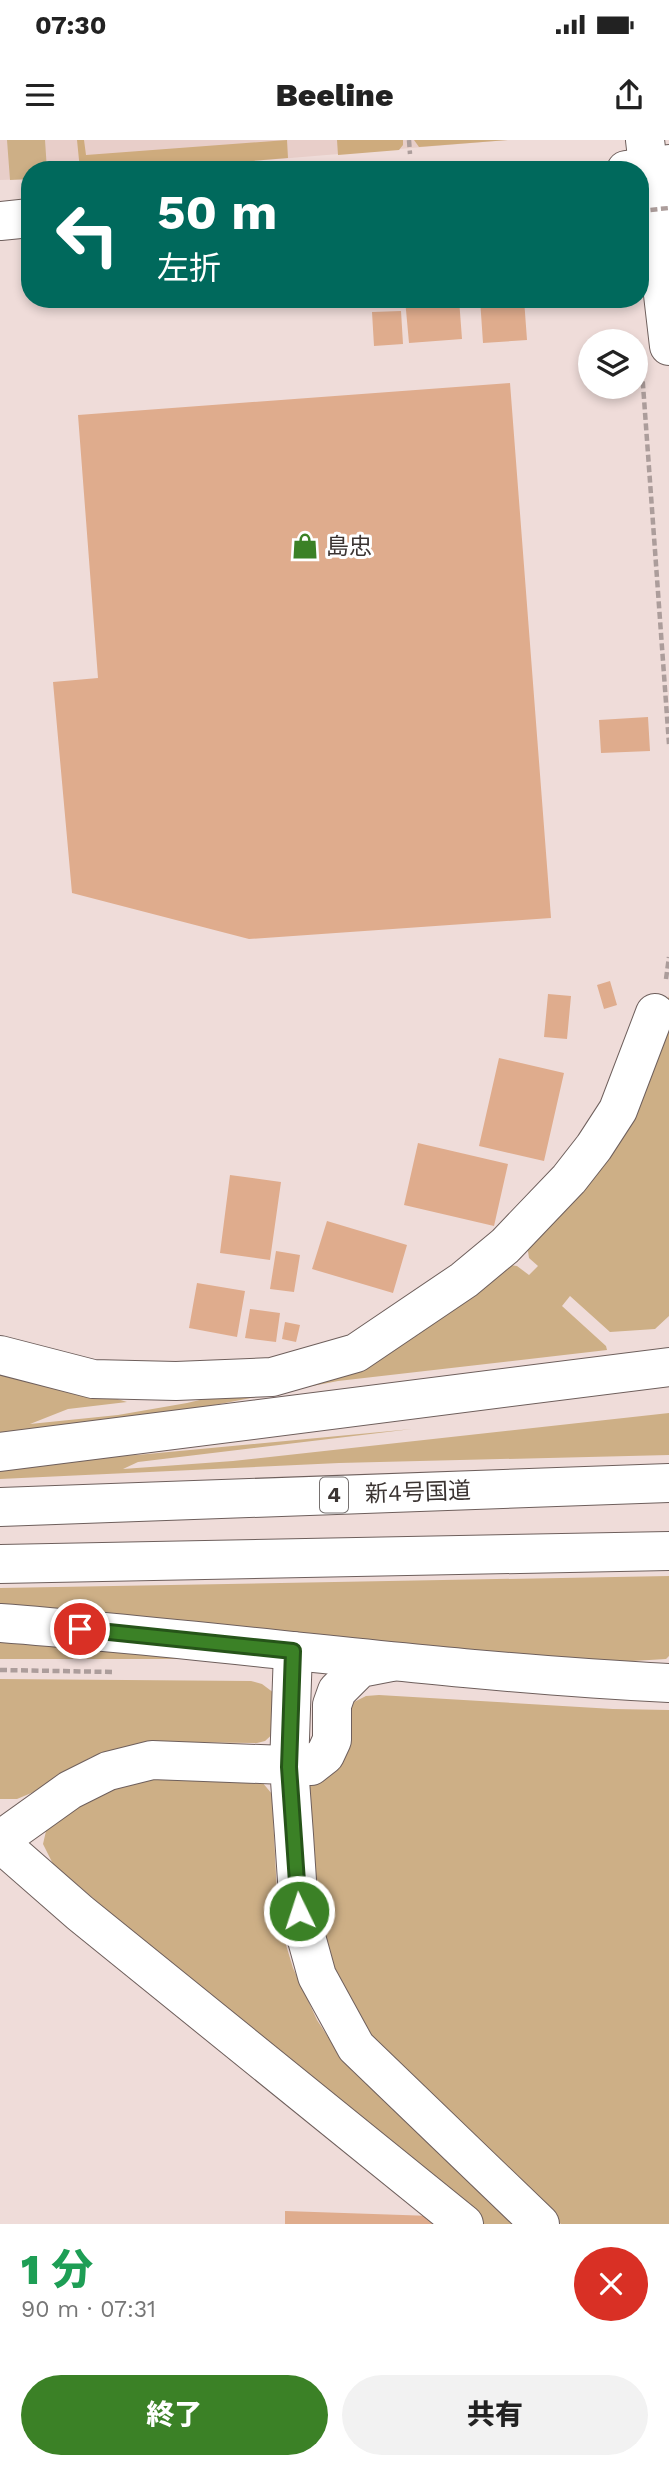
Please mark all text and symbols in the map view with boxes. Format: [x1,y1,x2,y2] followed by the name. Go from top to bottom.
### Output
[35,10,106,40] text: 07:30
[21,76,59,114] icon: menu
[275,76,394,114] text: Beeline
[610,76,648,114] icon: share
[157,183,277,241] text: 50 m
[42,189,133,280] icon: left
[157,249,221,287] text: 左折
[578,329,648,399] map controls
[578,329,648,399] button: layers
[290,531,320,561] shop icon: 島忠
[326,533,372,560] place label: 島忠
[365,1477,471,1508] street label: 新4号国道
[320,1478,348,1512] road number: 4
[50,1599,110,1659] pin
[61,1610,99,1648] icon: arrive
[262,1874,336,1948] position arrow
[21,2245,93,2294] text: 1 分
[574,2247,648,2321] button: close
[21,2296,156,2323] text: 90 m · 07:31
[21,2375,328,2455] button: 終了
[342,2375,648,2455] button: 共有

